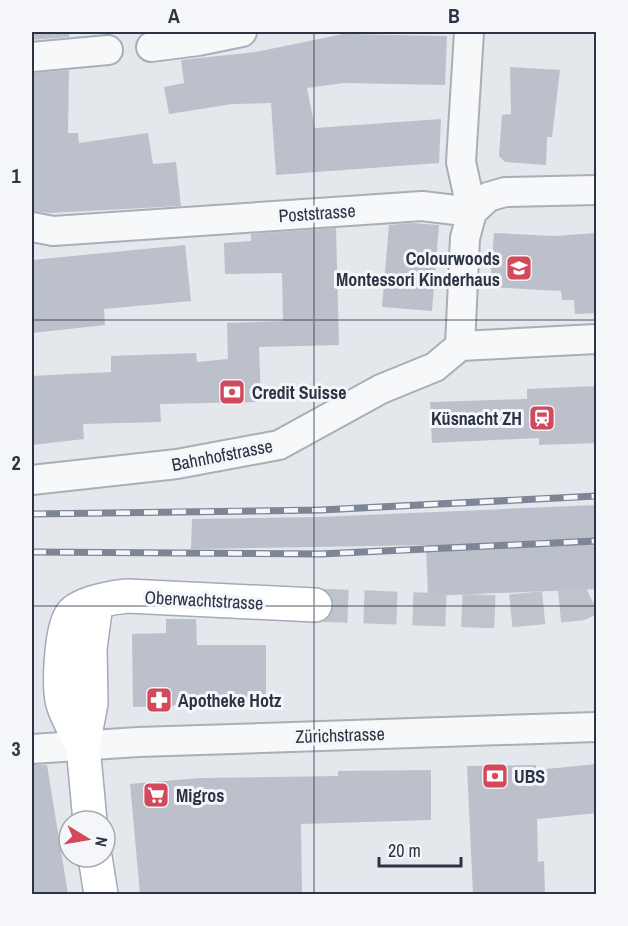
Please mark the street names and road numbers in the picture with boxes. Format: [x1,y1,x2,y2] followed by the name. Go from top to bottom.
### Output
[278,198,356,228] street label: Poststrasse
[169,433,275,477] street label: Bahnhofstrasse
[144,584,264,616] street label: Oberwachtstrasse
[295,721,385,749] street label: Zürichstrasse

